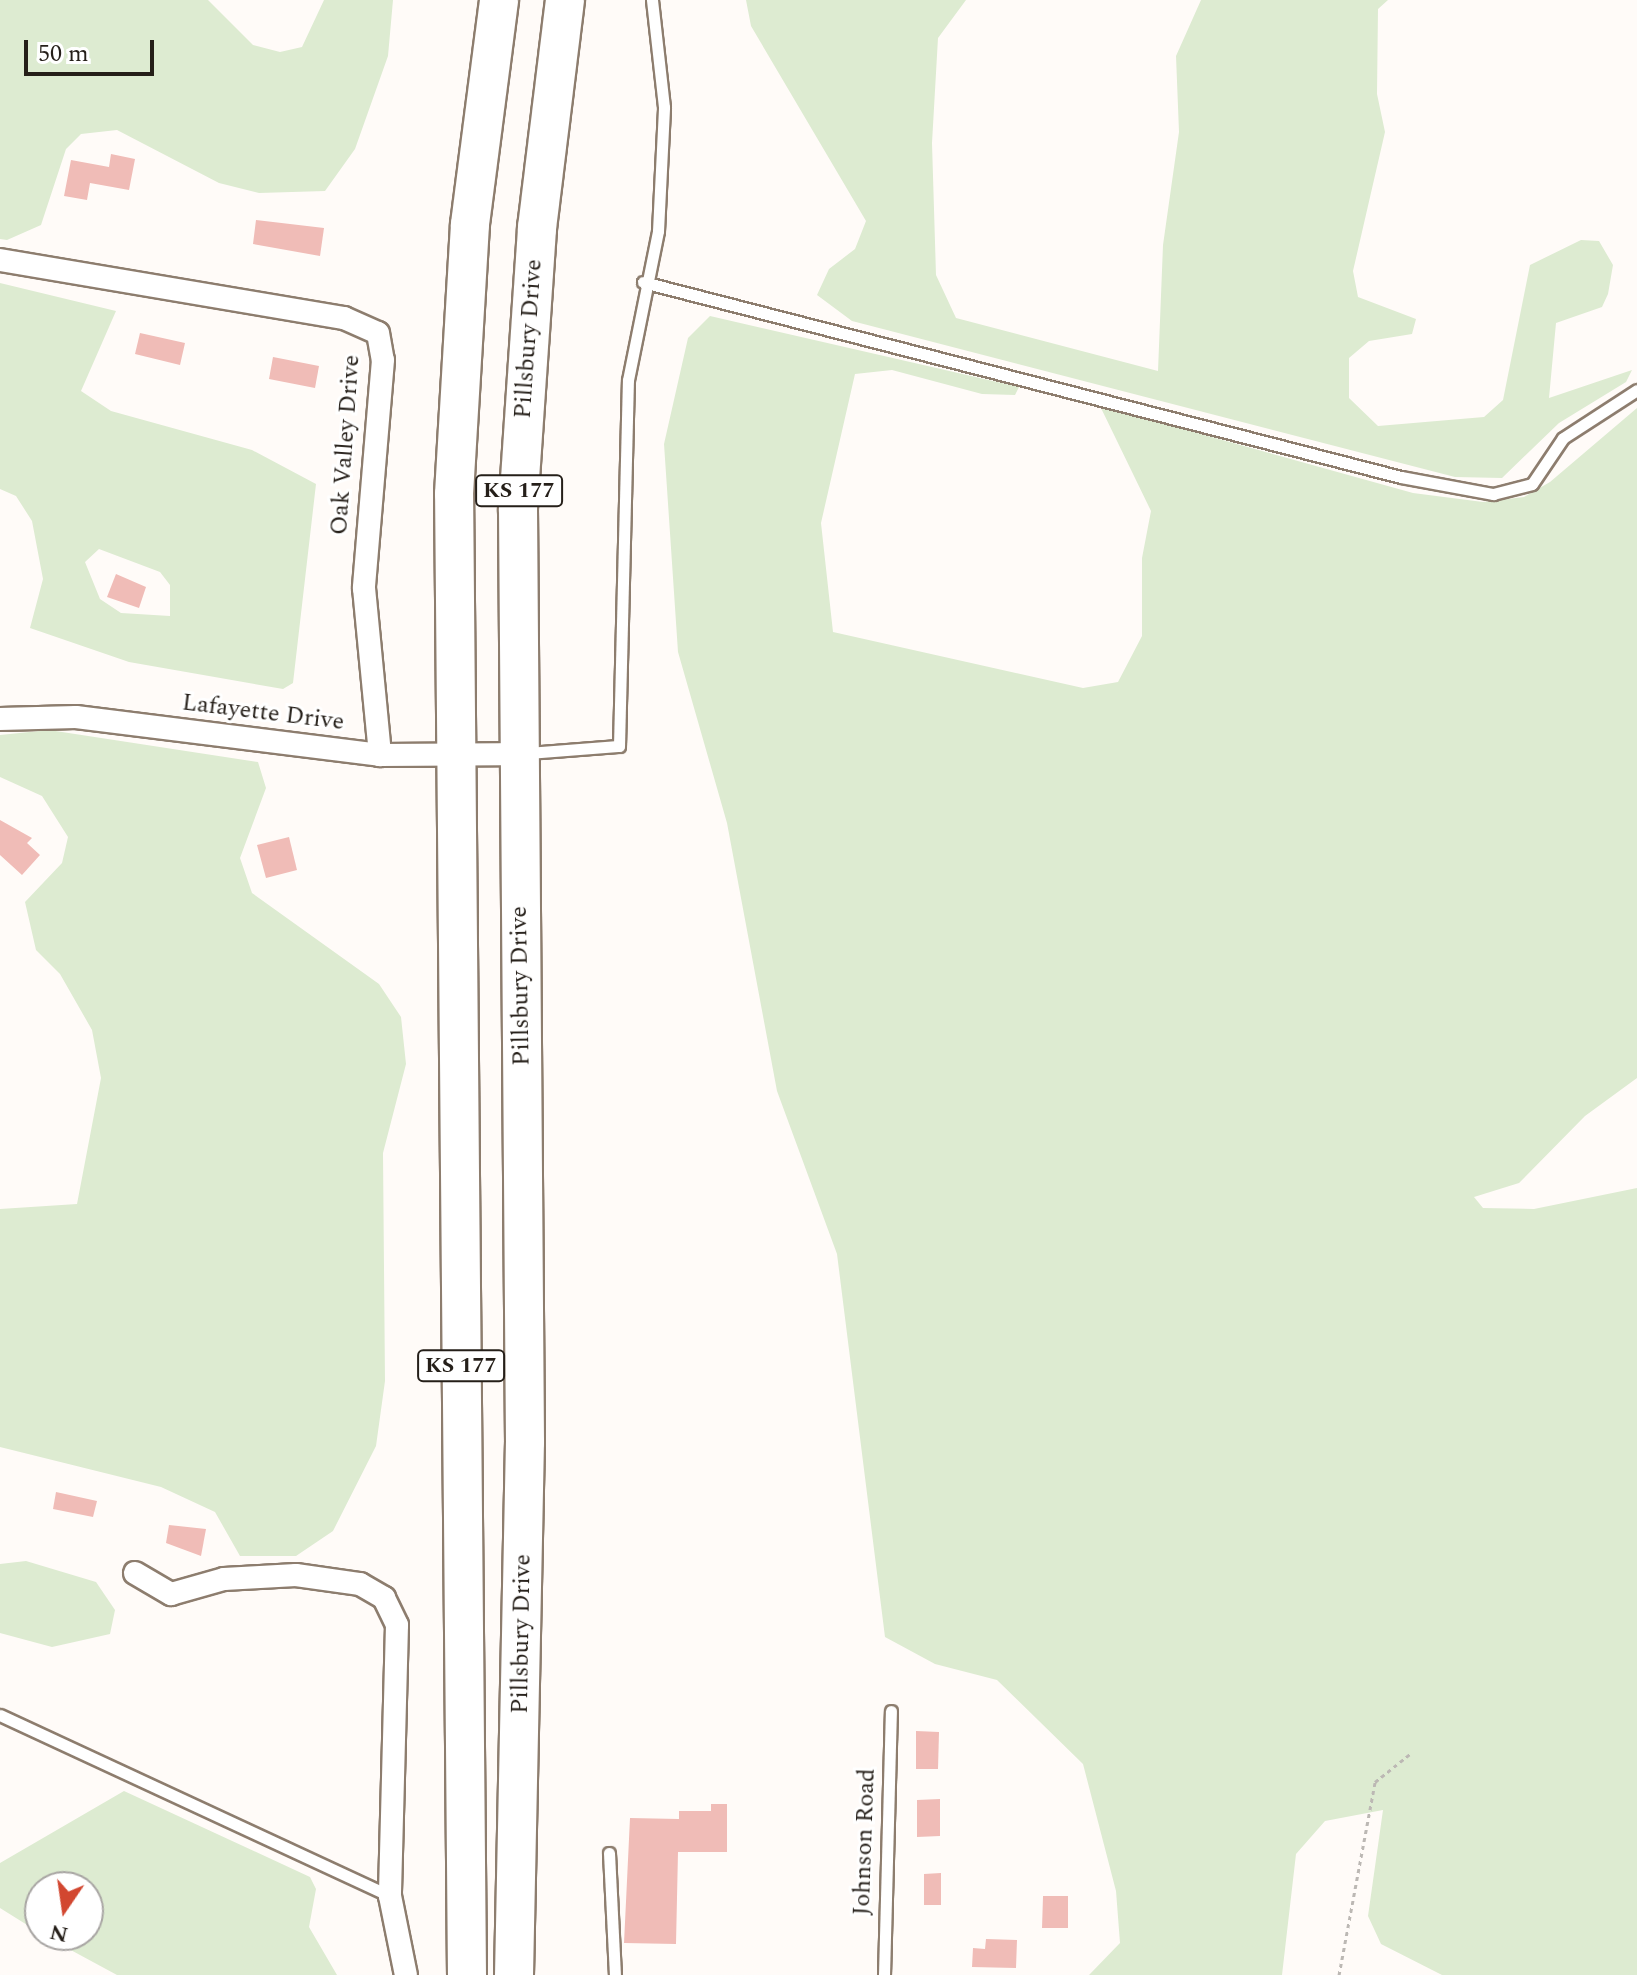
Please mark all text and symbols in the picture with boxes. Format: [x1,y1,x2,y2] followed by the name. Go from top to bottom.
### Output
[28,24,158,74] scale bar
[38,36,89,72] text: 50 m
[509,258,549,420] street label: Pillsbury Drive
[325,354,367,536] street label: Oak Valley Drive
[475,473,563,509] road number: KS 177
[180,689,346,737] street label: Lafayette Drive
[505,906,537,1066] street label: Pillsbury Drive
[417,1348,505,1384] road number: KS 177
[506,1554,538,1714] street label: Pillsbury Drive
[848,1768,882,1916] street label: Johnson Road
[24,1871,104,1951] north arrow
[46,1915,71,1951] text: N

